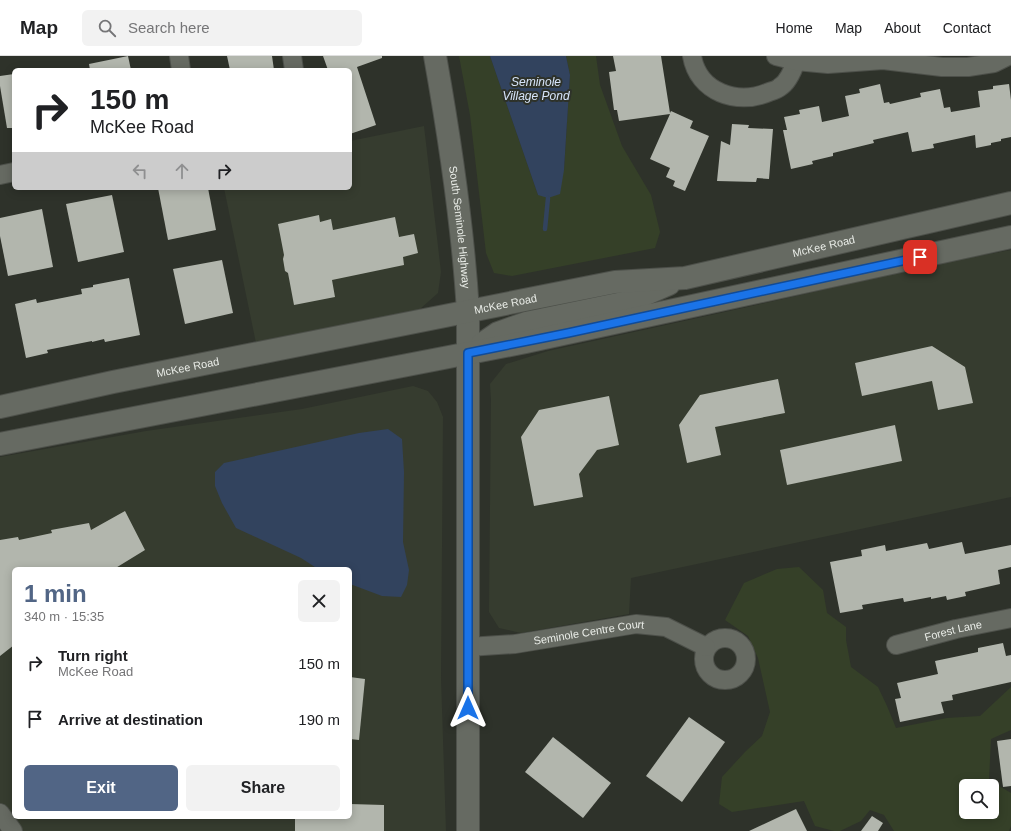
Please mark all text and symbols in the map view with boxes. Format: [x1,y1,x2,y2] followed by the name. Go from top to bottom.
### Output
[82,10,362,46] search box
[20,17,58,38] text: Map
[96,17,118,39] icon: search
[128,19,210,36] text: Search here
[776,20,813,36] text: Home
[835,20,862,36] text: Map
[884,20,921,36] text: About
[943,20,991,36] text: Contact
[502,75,570,103] water label: Seminole Village Pond
[24,84,76,136] icon: right
[90,84,169,115] text: 150 m
[90,117,194,137] text: McKee Road
[129,160,151,182] icon: left
[171,160,193,182] icon: ahead
[213,160,235,182] icon: right
[447,165,472,289] street label: South Seminole Highway
[791,233,856,259] street label: McKee Road
[903,240,937,274] pin
[909,246,931,268] icon: arrive
[473,292,538,316] street label: McKee Road
[155,355,220,379] street label: McKee Road
[24,580,87,607] text: 1 min
[298,580,340,622] button: close
[24,609,104,624] text: 340 m · 15:35
[533,618,645,647] street label: Seminole Centre Court
[923,618,983,643] street label: Forest Lane
[58,647,128,664] text: Turn right
[24,652,46,674] icon: right
[298,655,340,672] text: 150 m
[58,664,133,679] text: McKee Road
[447,687,489,729] position arrow
[24,708,46,730] icon: arrive
[58,711,203,728] text: Arrive at destination
[298,711,340,728] text: 190 m
[24,765,178,811] button: Exit
[186,765,340,811] button: Share
[959,779,999,819] map controls
[959,779,999,819] button: search

